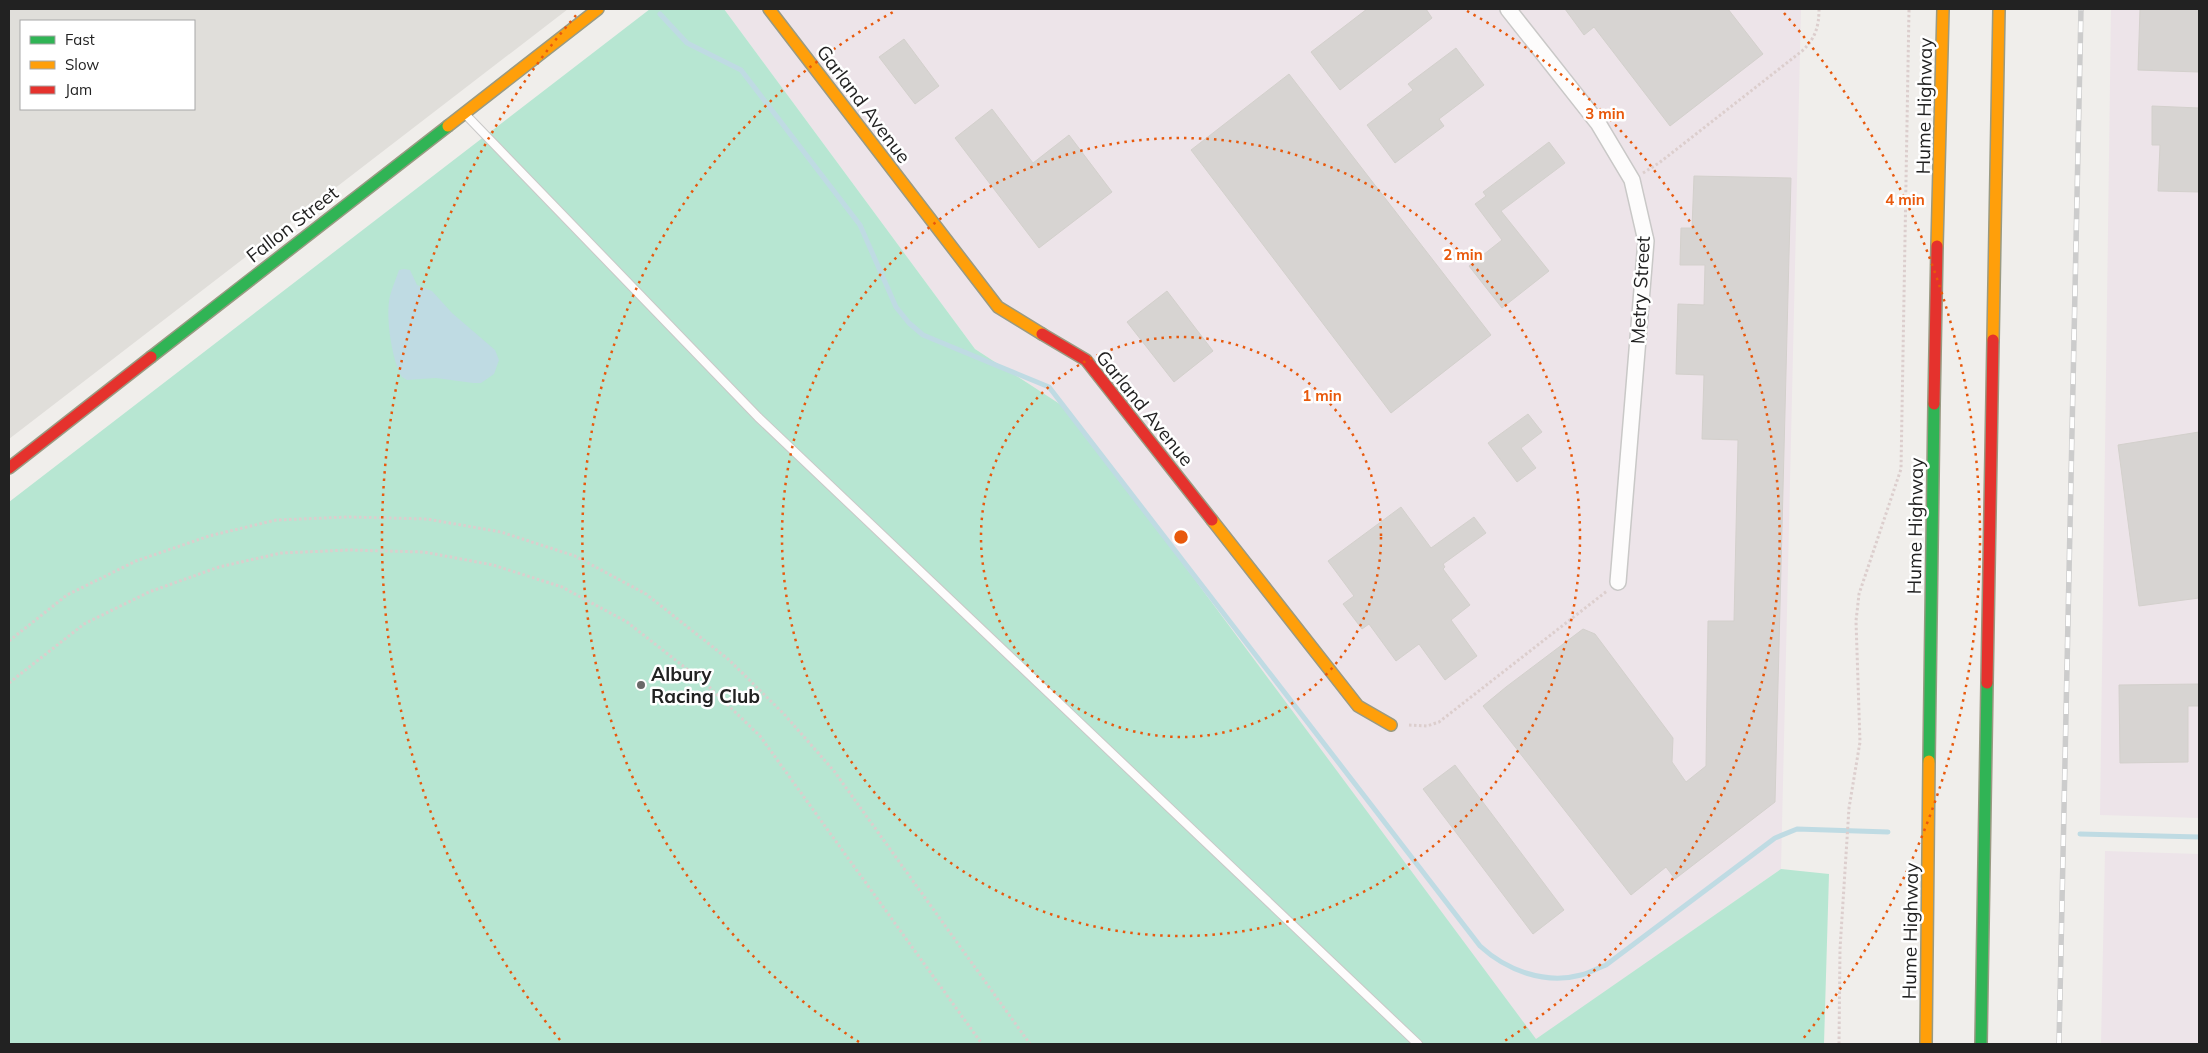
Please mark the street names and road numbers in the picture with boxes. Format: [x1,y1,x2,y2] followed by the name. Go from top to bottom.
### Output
[1911,37,1937,175] street label: Hume Highway
[812,40,916,168] street label: Garland Avenue
[241,180,343,267] street label: Fallon Street
[1625,235,1655,345] street label: Metry Street
[1091,345,1199,471] street label: Garland Avenue
[1902,457,1928,595] street label: Hume Highway
[1897,862,1923,1000] street label: Hume Highway

